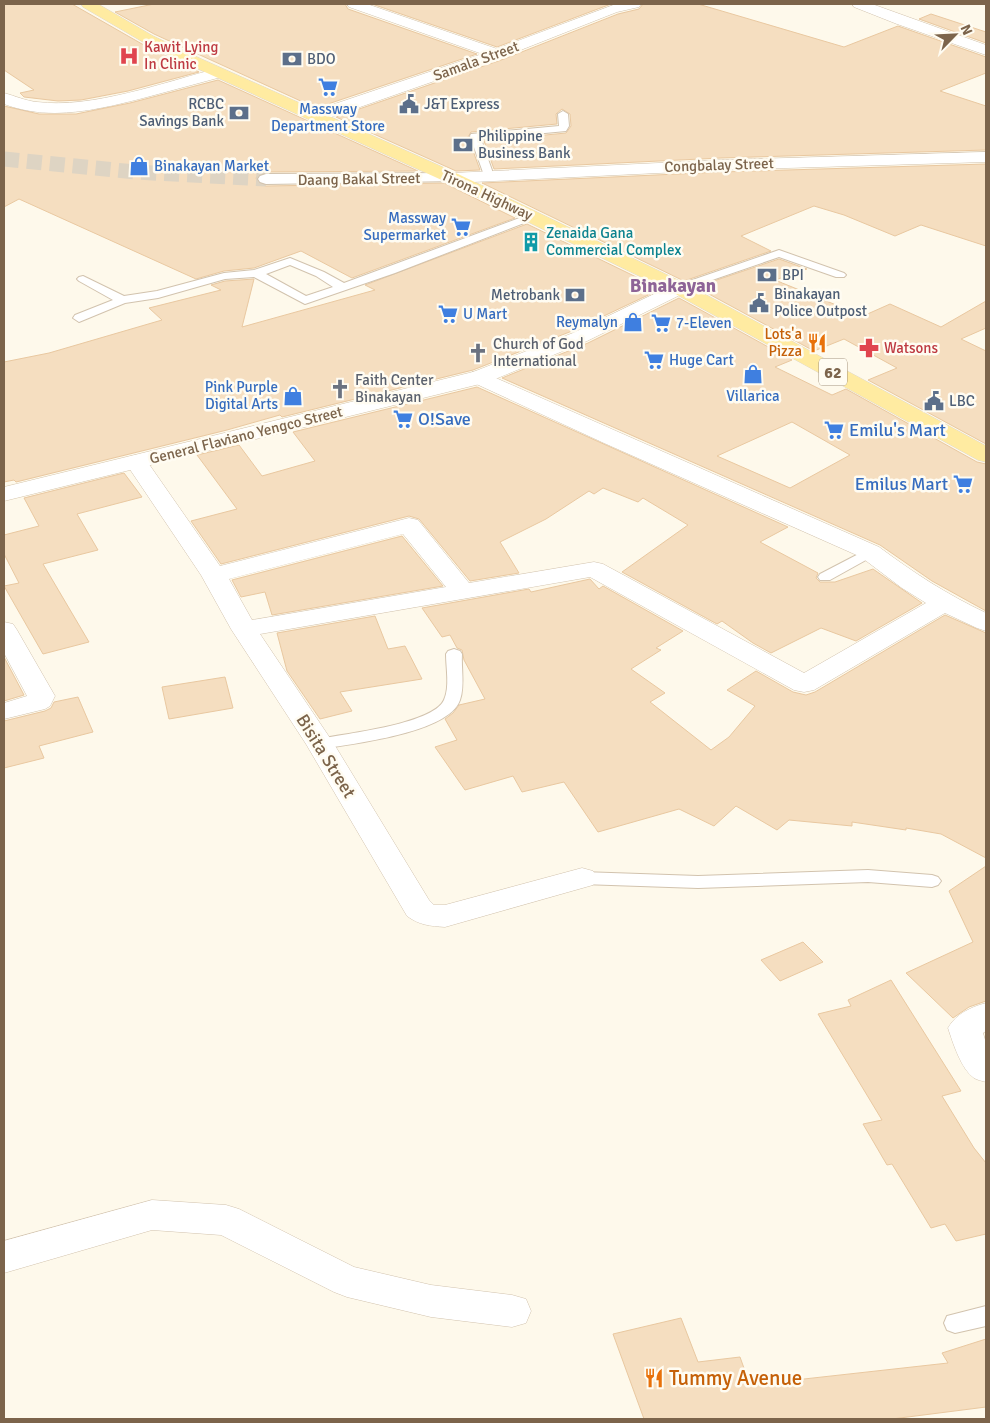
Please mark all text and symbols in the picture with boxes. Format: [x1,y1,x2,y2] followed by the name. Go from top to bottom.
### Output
[930,10,980,60] north arrow
[957,22,976,38] text: N
[431,37,521,85] street label: Samala Street
[144,38,218,73] place label: Kawit Lying In Clinic
[118,45,140,67] hospital icon: Kawit Lying In Clinic
[281,48,303,70] bank icon: BDO
[307,50,336,68] place label: BDO
[317,76,339,98] supermarket icon: Massway Department Store
[398,93,420,115] public building icon: J&T Express
[139,95,224,130] place label: RCBC Savings Bank
[424,95,500,113] place label: J&T Express
[271,100,385,135] place label: Massway Department Store
[228,102,250,124] bank icon: RCBC Savings Bank
[478,127,571,162] place label: Philippine Business Bank
[452,134,474,156] bank icon: Philippine Business Bank
[664,154,774,176] street label: Congbalay Street
[128,155,150,177] shop icon: Binakayan Market
[154,157,269,175] place label: Binakayan Market
[438,166,536,224] street label: Tirona Highway
[297,169,421,189] street label: Daang Bakal Street
[363,209,446,244] place label: Massway Supermarket
[450,216,472,238] supermarket icon: Massway Supermarket
[546,224,681,259] place label: Zenaida Gana Commercial Complex
[520,231,542,253] building icon: Zenaida Gana Commercial Complex
[756,264,778,286] bank icon: BPI
[782,266,804,284] place label: BPI
[630,274,716,298] district label: Binakayan
[564,284,586,306] bank icon: Metrobank
[774,285,867,320] place label: Binakayan Police Outpost
[491,286,560,304] place label: Metrobank
[748,292,770,314] public building icon: Binakayan Police Outpost
[437,303,459,325] supermarket icon: U Mart
[463,305,507,323] place label: U Mart
[622,311,644,333] shop icon: Reymalyn
[650,312,672,334] supermarket icon: 7-Eleven
[556,313,618,331] place label: Reymalyn
[676,314,732,332] place label: 7-Eleven
[764,325,802,360] place label: Lots'a Pizza
[806,332,828,354] restaurant icon: Lots'a Pizza
[493,335,584,370] place label: Church of God International
[858,337,880,359] pharmacy icon: Watsons
[884,339,938,357] place label: Watsons
[467,342,489,364] church icon: Church of God International
[643,349,665,371] supermarket icon: Huge Cart
[669,351,734,369] place label: Huge Cart
[819,358,847,386] road number: 62
[742,363,764,385] shop icon: Villarica
[355,371,434,406] place label: Faith Center Binakayan
[205,378,278,413] place label: Pink Purple Digital Arts
[329,378,351,400] church icon: Faith Center Binakayan
[282,385,304,407] shop icon: Pink Purple Digital Arts
[726,387,780,405] place label: Villarica
[923,390,945,412] public building icon: LBC
[949,392,975,410] place label: LBC
[148,402,344,468] street label: General Flaviano Yengco Street
[392,408,414,430] supermarket icon: O!Save
[418,408,471,430] place label: O!Save
[823,419,845,441] supermarket icon: Emilu's Mart
[849,419,946,441] place label: Emilu's Mart
[855,473,948,495] place label: Emilus Mart
[952,473,974,495] supermarket icon: Emilus Mart
[292,710,360,802] street label: Bisita Street
[669,1365,802,1391] place label: Tummy Avenue
[643,1367,665,1389] restaurant icon: Tummy Avenue

